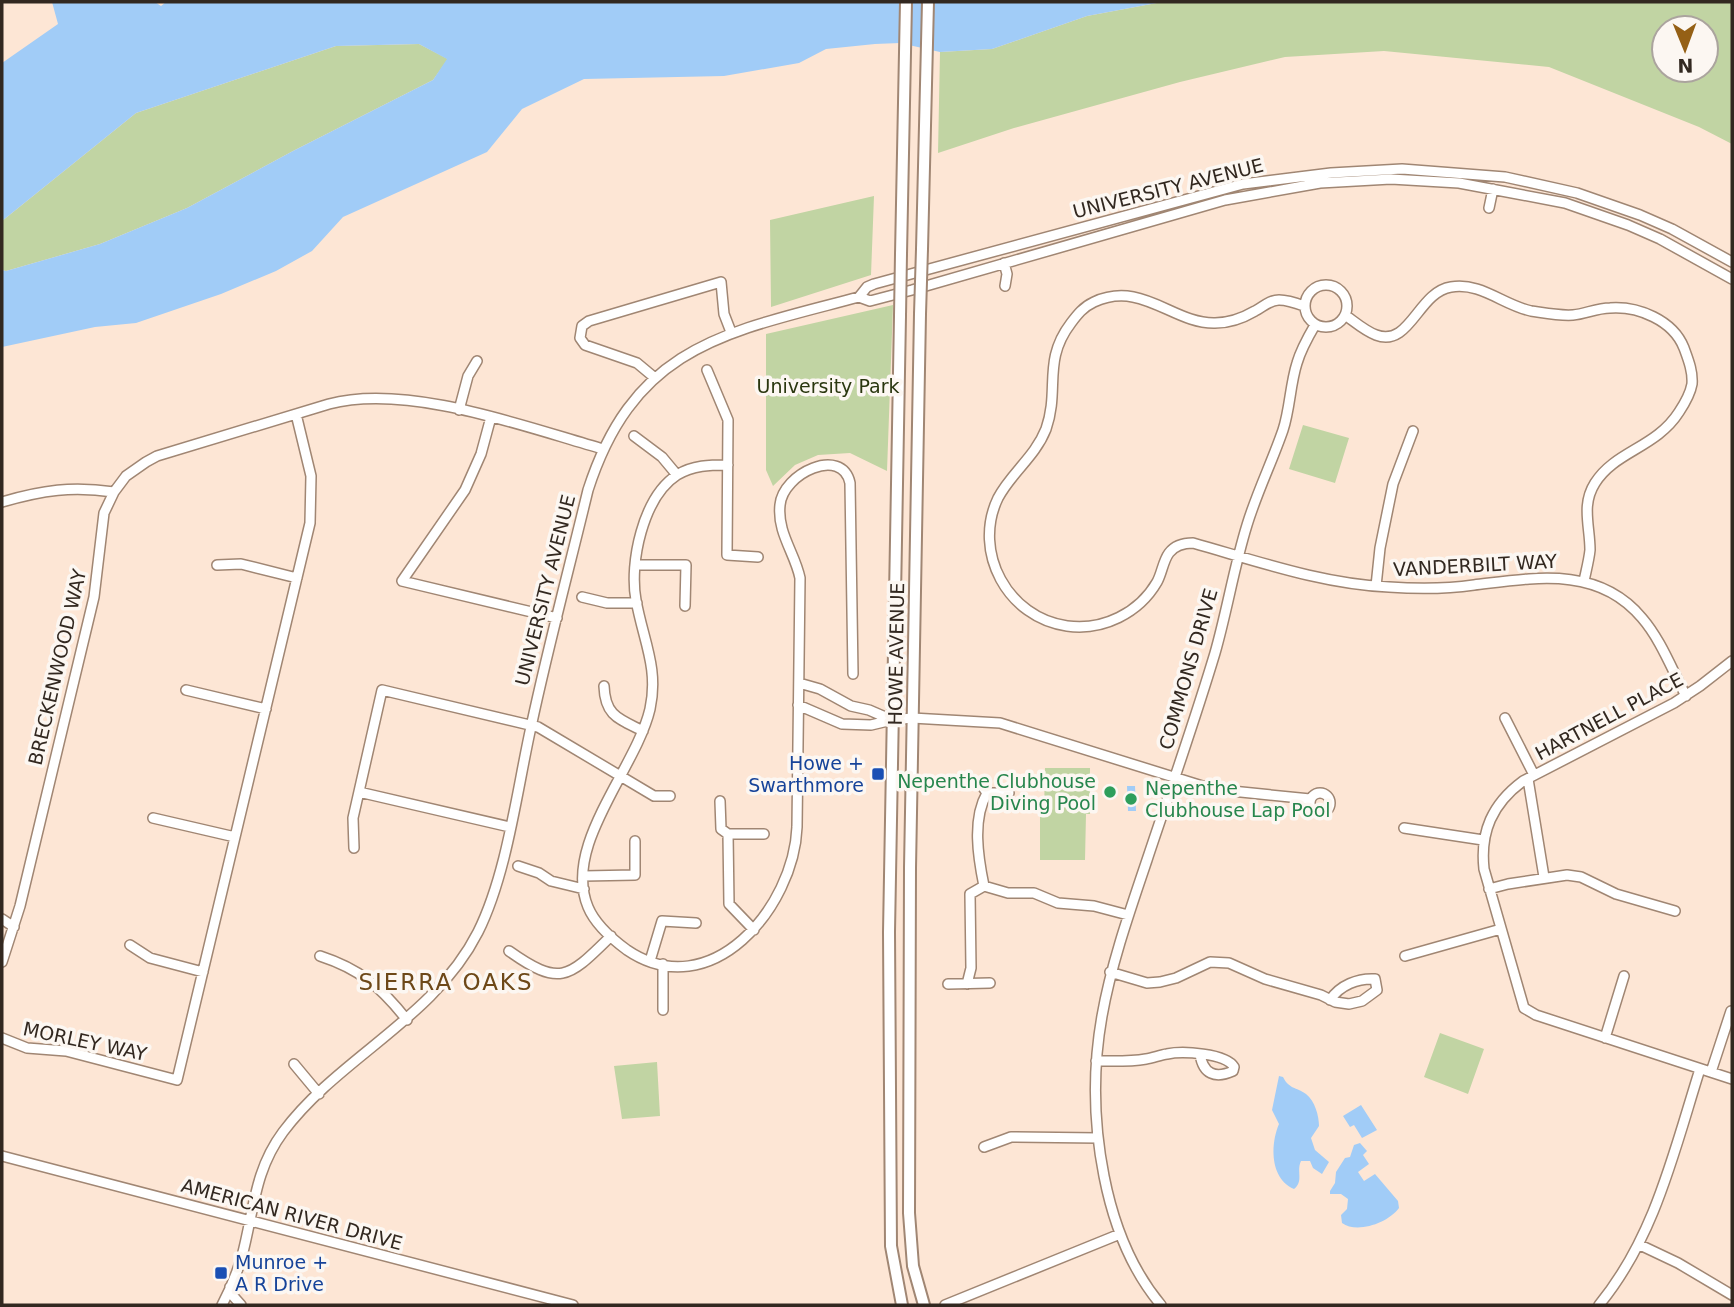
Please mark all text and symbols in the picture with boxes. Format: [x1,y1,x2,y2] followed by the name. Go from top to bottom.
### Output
[1650,14,1720,84] north arrow
[1677,55,1693,77] text: N
[1070,154,1266,222] street label: UNIVERSITY AVENUE
[757,375,899,397] park label: University Park
[511,492,579,688] street label: UNIVERSITY AVENUE
[1393,550,1558,580] street label: VANDERBILT WAY
[24,567,90,767] street label: BRECKENWOOD WAY
[884,582,908,726] street label: HOWE AVENUE
[1154,586,1222,752] street label: COMMONS DRIVE
[1531,668,1687,764] street label: HARTNELL PLACE
[748,752,864,796] place label: Howe + Swarthmore
[870,766,886,782] marker: Howe + Swarthmore
[897,770,1096,814] place label: Nepenthe Clubhouse Diving Pool
[1145,777,1331,821] place label: Nepenthe Clubhouse Lap Pool
[1102,784,1118,800] marker: Nepenthe Clubhouse Diving Pool
[1123,791,1139,807] marker: Nepenthe Clubhouse Lap Pool
[358,969,534,995] district label: SIERRA OAKS
[21,1017,149,1065] street label: MORLEY WAY
[179,1174,405,1254] street label: AMERICAN RIVER DRIVE
[235,1251,328,1295] place label: Munroe + A R Drive
[213,1265,229,1281] marker: Munroe + A R Drive

